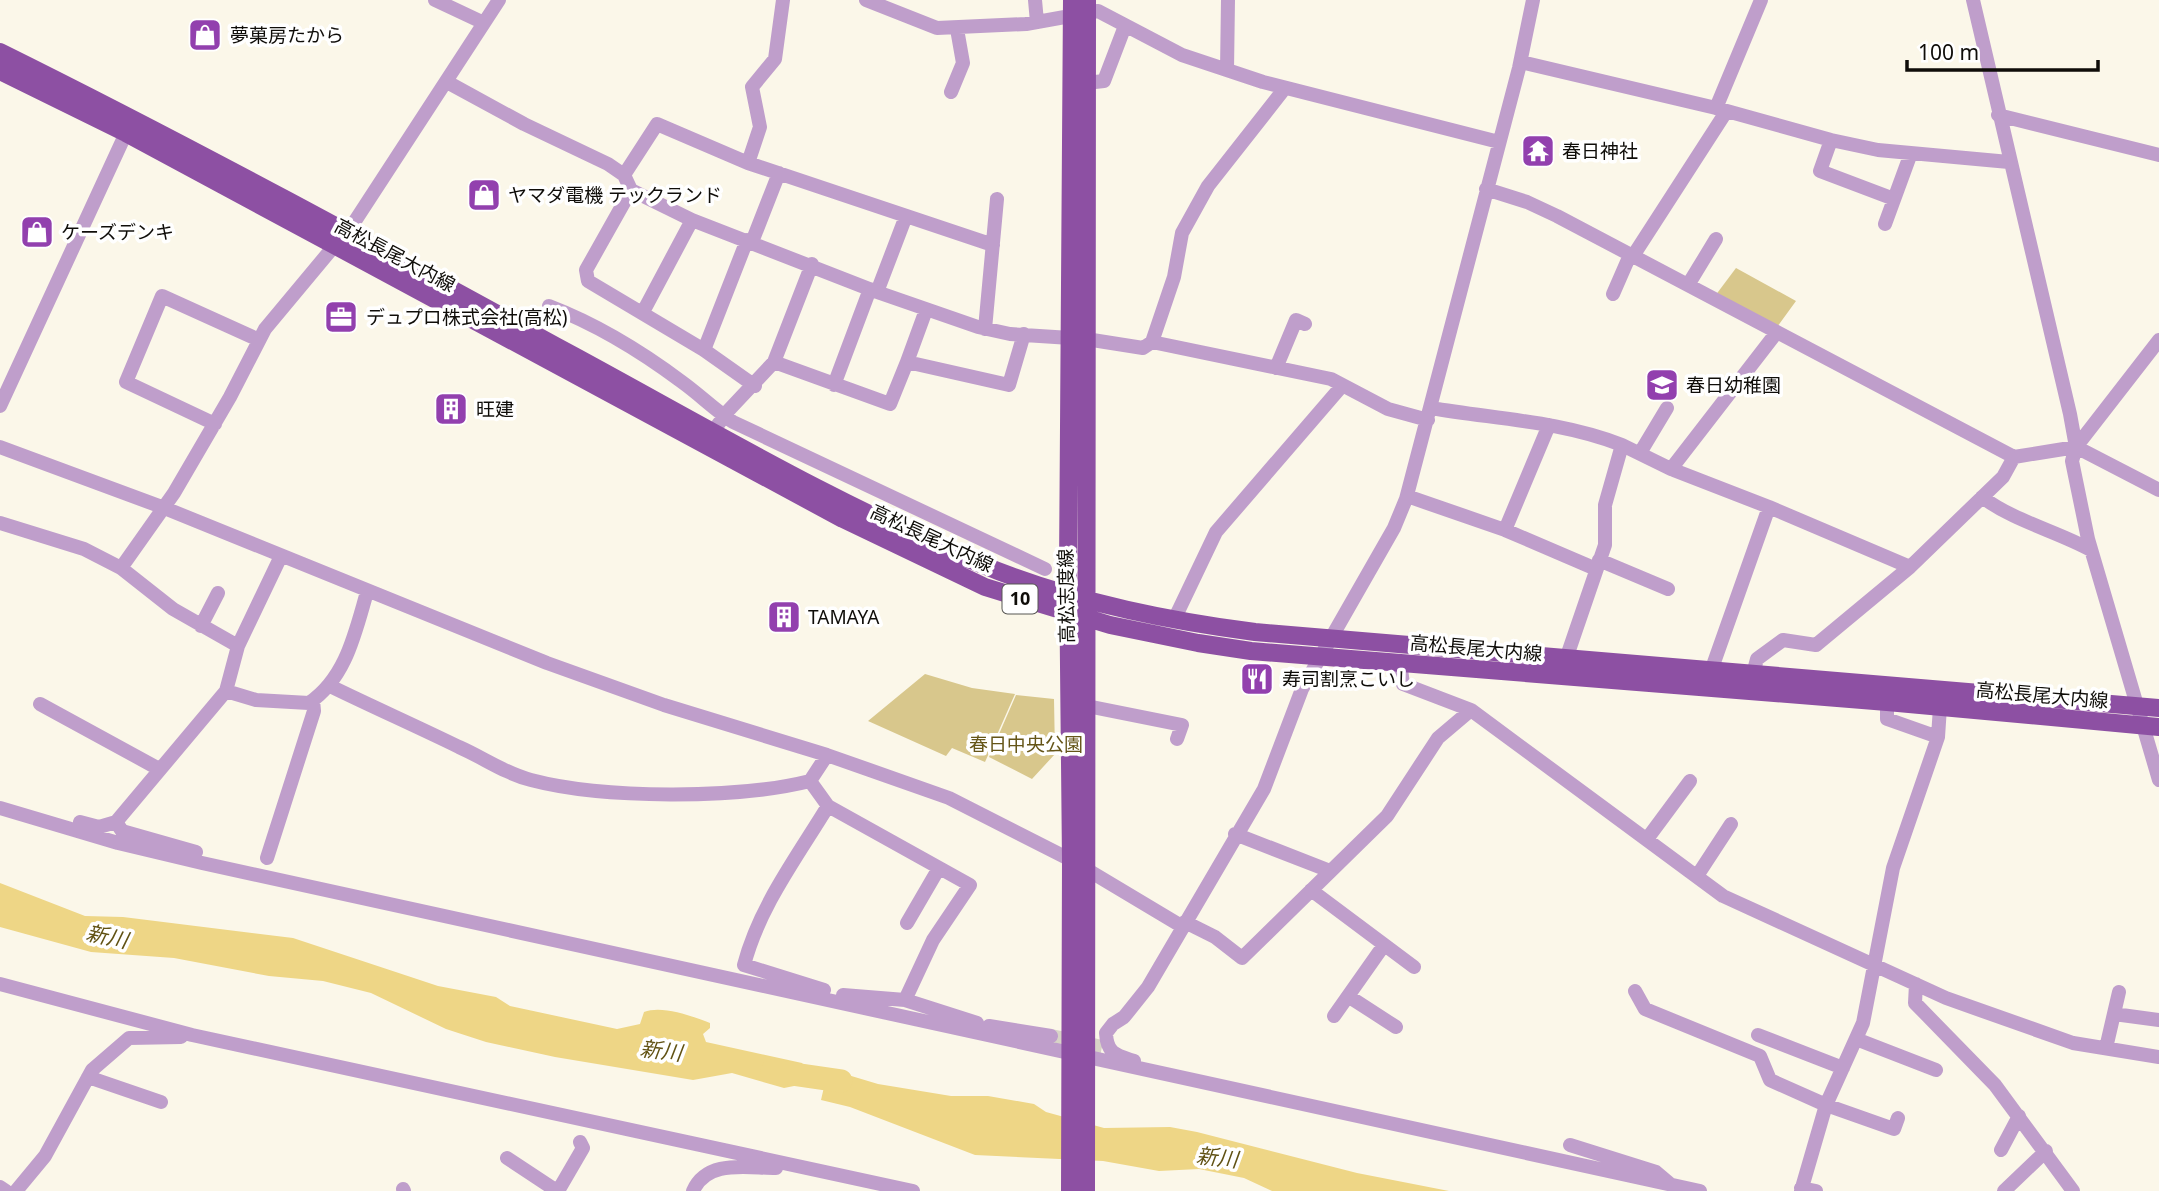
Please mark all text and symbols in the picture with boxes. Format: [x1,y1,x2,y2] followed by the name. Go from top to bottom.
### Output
[186,16,224,54] shop icon: 夢菓房たから
[230,22,344,48] place label: 夢菓房たから
[1907,28,2098,72] scale bar
[1918,38,1979,66] text: 100 m
[1519,132,1557,170] temple icon: 春日神社
[1562,138,1638,164] place label: 春日神社
[465,176,503,214] shop icon: ヤマダ電機 テックランド
[508,182,722,208] place label: ヤマダ電機 テックランド
[330,212,460,298] street label: 高松長尾大内線
[18,213,56,251] shop icon: ケーズデンキ
[61,219,174,245] place label: ケーズデンキ
[322,298,360,336] office icon: デュプロ株式会社(高松)
[366,304,567,330] place label: デュプロ株式会社(高松)
[1643,366,1681,404] school or university icon: 春日幼稚園
[1686,372,1781,398] place label: 春日幼稚園
[432,390,470,428] building icon: 旺建
[476,396,514,422] place label: 旺建
[866,498,998,578] street label: 高松長尾大内線
[1052,548,1080,644] street label: 高松志度線
[1002,584,1038,614] road number: 10
[765,598,803,636] building icon: TAMAYA
[808,604,880,630] place label: TAMAYA
[1409,629,1543,667] street label: 高松長尾大内線
[1238,660,1276,698] restaurant icon: 寿司割烹こいし
[1282,666,1415,692] place label: 寿司割烹こいし
[1975,676,2109,714] street label: 高松長尾大内線
[969,731,1083,757] park label: 春日中央公園
[84,918,133,954] water label: 新川
[639,1034,686,1067] water label: 新川
[1195,1141,1241,1173] water label: 新川

